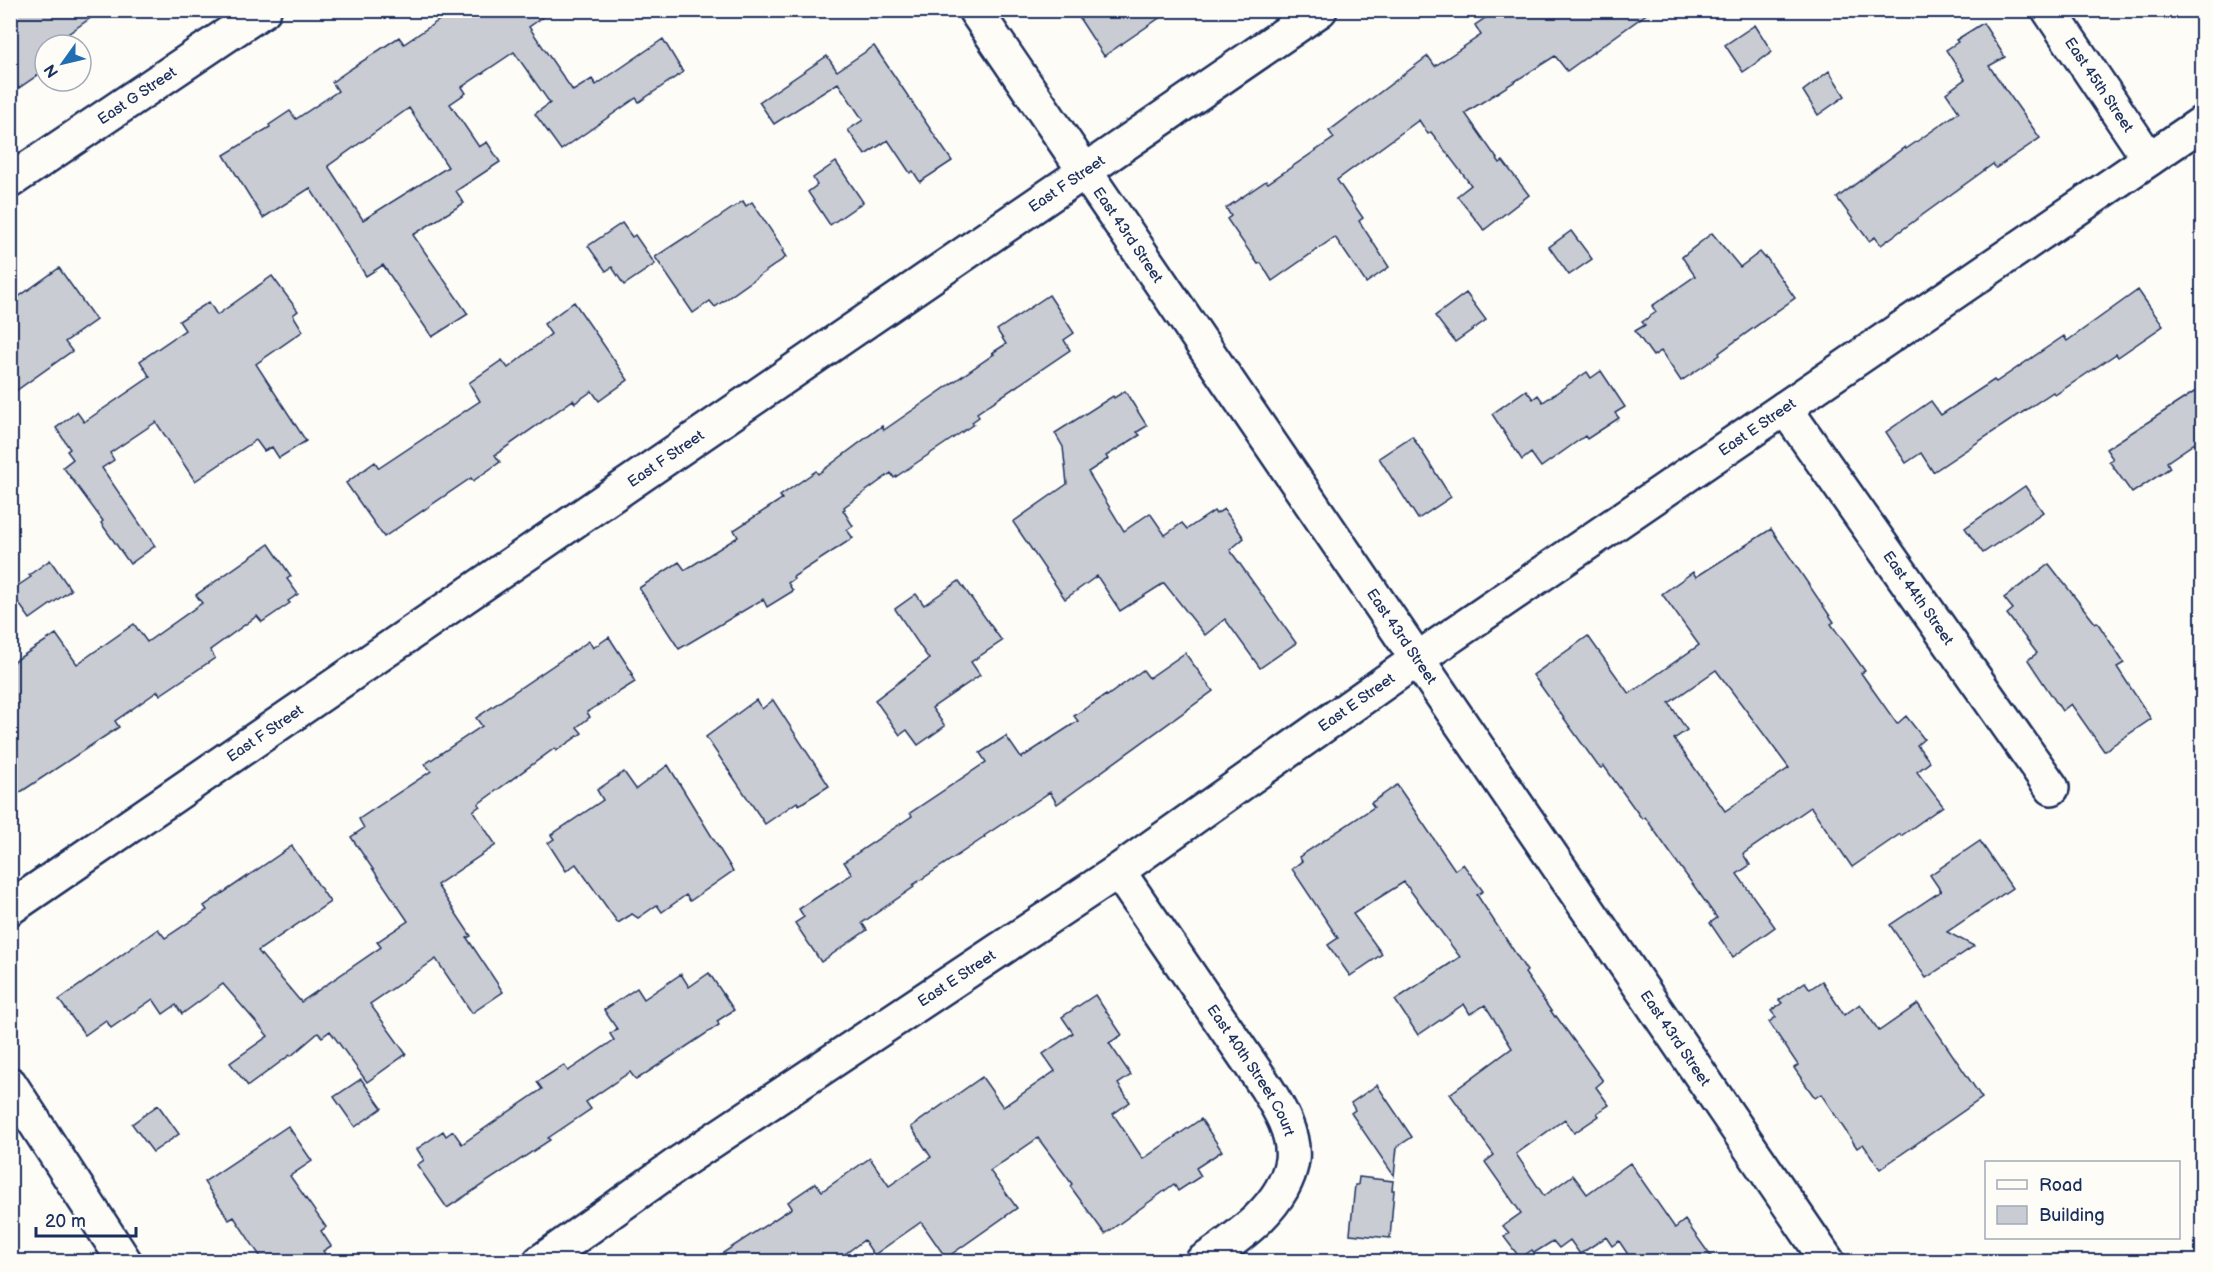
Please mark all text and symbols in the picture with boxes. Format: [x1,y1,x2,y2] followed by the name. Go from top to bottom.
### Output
[33,33,93,93] north arrow
[2061,34,2138,136] street label: East 45th Street
[41,60,63,81] text: N
[94,62,180,129] street label: East G Street
[1025,151,1109,217] street label: East F Street
[1089,183,1168,287] street label: East 43rd Street
[1715,394,1800,460] street label: East E Street
[624,425,708,491] street label: East F Street
[1879,547,1958,649] street label: East 44th Street
[1363,585,1441,688] street label: East 43rd Street
[1314,668,1399,736] street label: East E Street
[223,700,307,766] street label: East F Street
[914,946,999,1011] street label: East E Street
[1636,987,1715,1090] street label: East 43rd Street
[1203,1001,1299,1139] street label: East 40th Street Court
[1985,1161,2180,1239] legend
[2039,1175,2083,1196] text: Road
[36,1200,136,1238] scale bar
[2039,1205,2105,1226] text: Building
[45,1211,86,1232] text: 20 m

